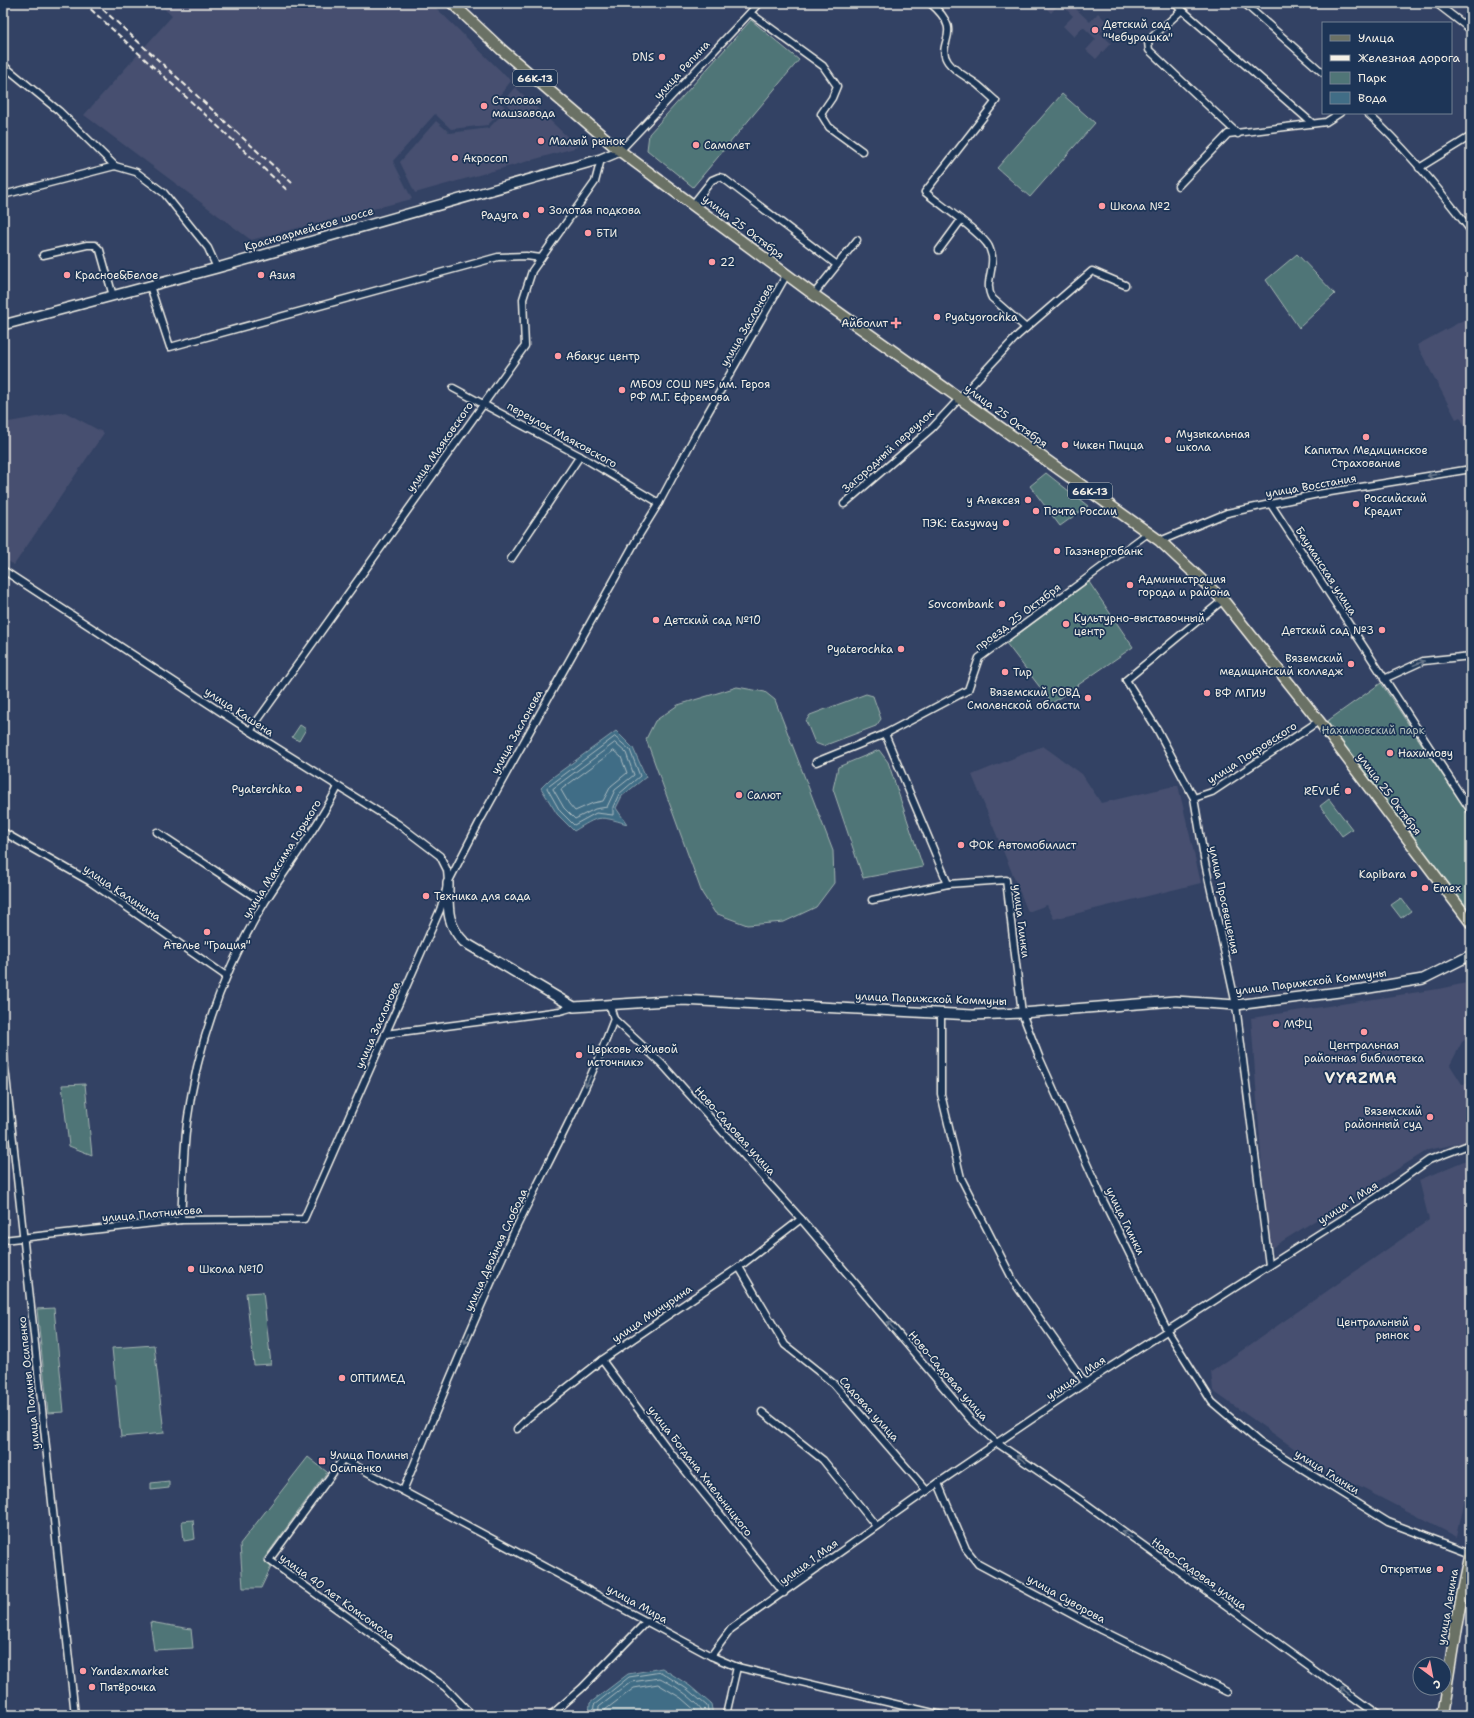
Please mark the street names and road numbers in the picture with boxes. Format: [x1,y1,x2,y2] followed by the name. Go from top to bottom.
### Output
[651,37,713,103] street label: улица Репина
[513,70,557,86] road number: 66К-13
[699,191,787,263] street label: улица 25 Октября
[243,203,375,255] street label: Красноармейское шоссе
[717,280,777,370] street label: улица Заслонова
[961,381,1051,451] street label: улица 25 Октября
[403,398,477,495] street label: улица Маяковского
[504,398,620,472] street label: переулок Маяковского
[839,406,937,496] street label: Загородный переулок
[1264,471,1358,501] street label: улица Восстания
[1068,483,1112,499] road number: 66К-13
[1292,524,1360,618] street label: Бауманская улица
[972,580,1064,654] street label: проезд 25 Октября
[201,684,277,740] street label: улица Кашена
[488,687,546,777] street label: улица Заслонова
[1204,718,1300,788] street label: улица Покровского
[1353,750,1425,838] street label: улица 25 Октября
[239,796,325,921] street label: улица Максима Горького
[1205,845,1243,955] street label: улица Просвещения
[80,861,164,925] street label: улица Калинина
[1009,883,1033,959] street label: улица Глинки
[1235,965,1387,999] street label: улица Парижской Коммуны
[352,979,404,1071] street label: улица Заслонова
[855,989,1007,1009] street label: улица Парижской Коммуны
[691,1083,779,1179] street label: Ново-Садовая улица
[1315,1178,1381,1228] street label: улица 1 Мая
[1102,1184,1148,1258] street label: улица Глинки
[461,1186,531,1314] street label: улица Двойная Слобода
[101,1202,203,1226] street label: улица Плотникова
[609,1282,695,1346] street label: улица Мичурина
[15,1315,43,1450] street label: улица Полины Осипенко
[905,1328,991,1424] street label: Ново-Садовая улица
[1043,1353,1109,1403] street label: улица 1 Мая
[836,1373,902,1445] street label: Садовая улица
[644,1402,756,1540] street label: улица Богдана Хмельницкого
[1292,1446,1362,1498] street label: улица Глинки
[1148,1534,1250,1614] street label: Ново-Садовая улица
[777,1536,841,1588] street label: улица 1 Мая
[276,1550,398,1644] street label: улица 40 лет Комсомола
[1434,1568,1462,1646] street label: улица Ленина
[1024,1571,1108,1627] street label: улица Суворова
[604,1581,670,1627] street label: улица Мира

